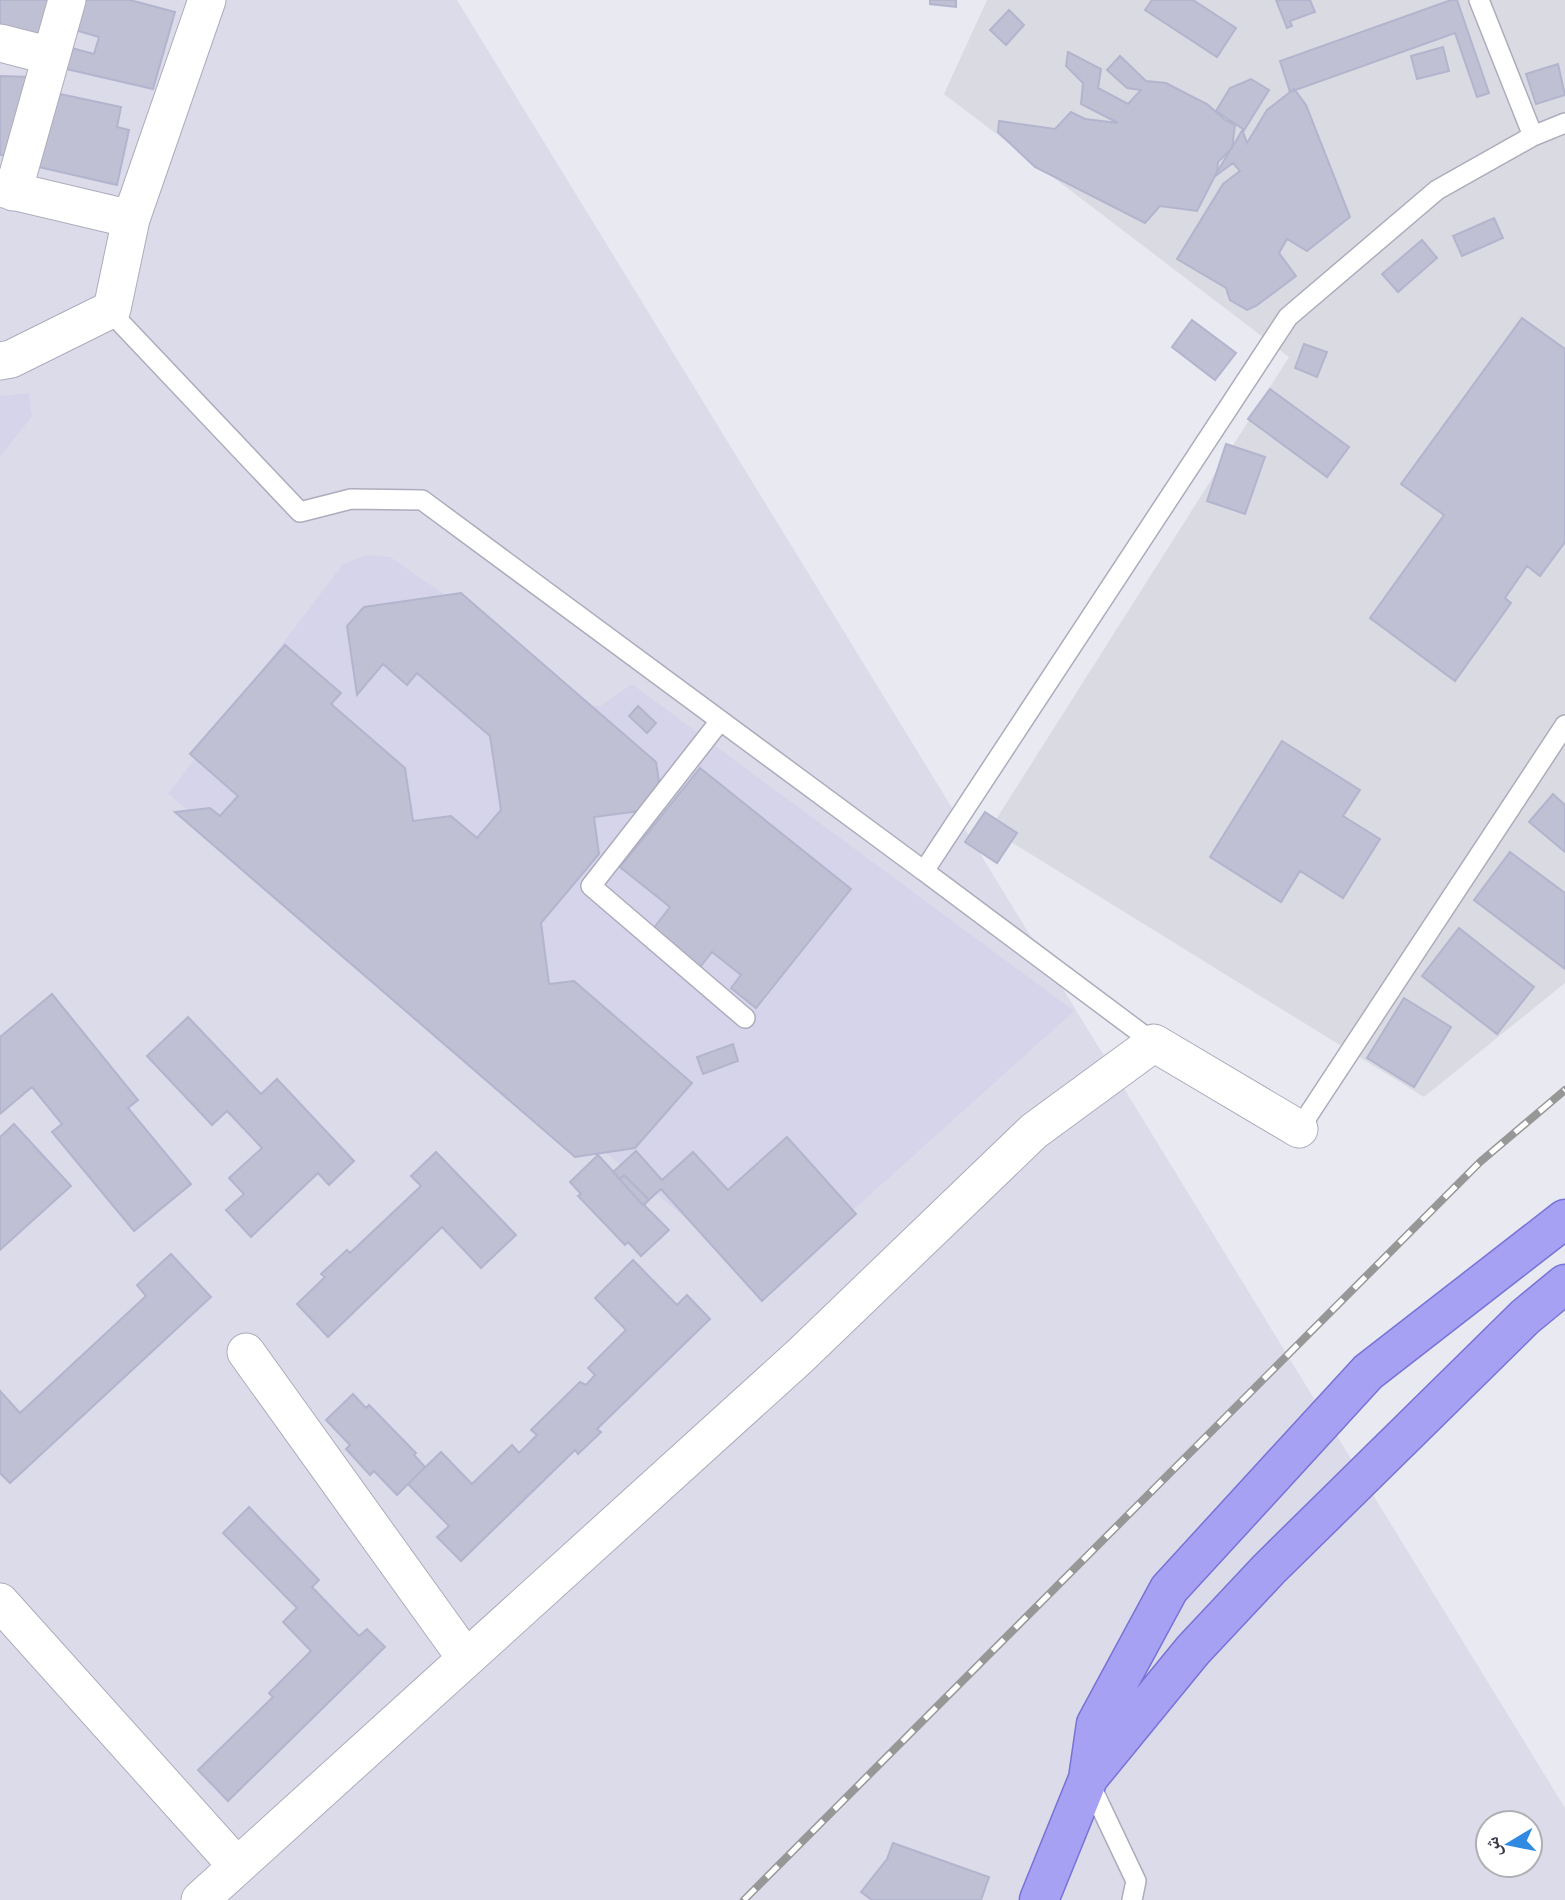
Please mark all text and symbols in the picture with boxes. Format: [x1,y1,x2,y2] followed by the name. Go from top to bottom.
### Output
[1474,1809,1544,1879] north arrow
[1479,1835,1506,1859] text: ش

